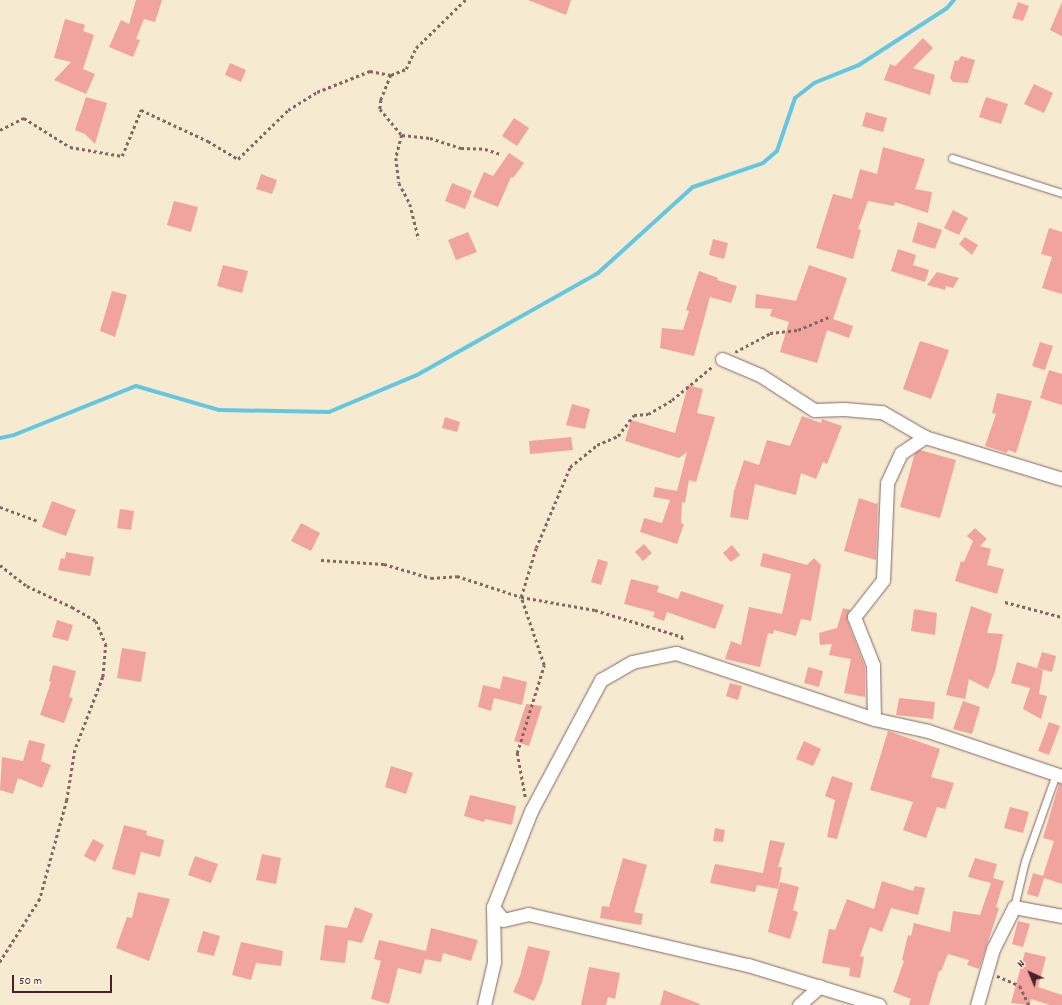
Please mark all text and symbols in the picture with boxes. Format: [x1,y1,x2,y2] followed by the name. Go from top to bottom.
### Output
[1010,953,1050,993] north arrow
[1014,957,1029,972] text: N
[14,967,114,993] scale bar
[19,973,42,990] text: 50 m

